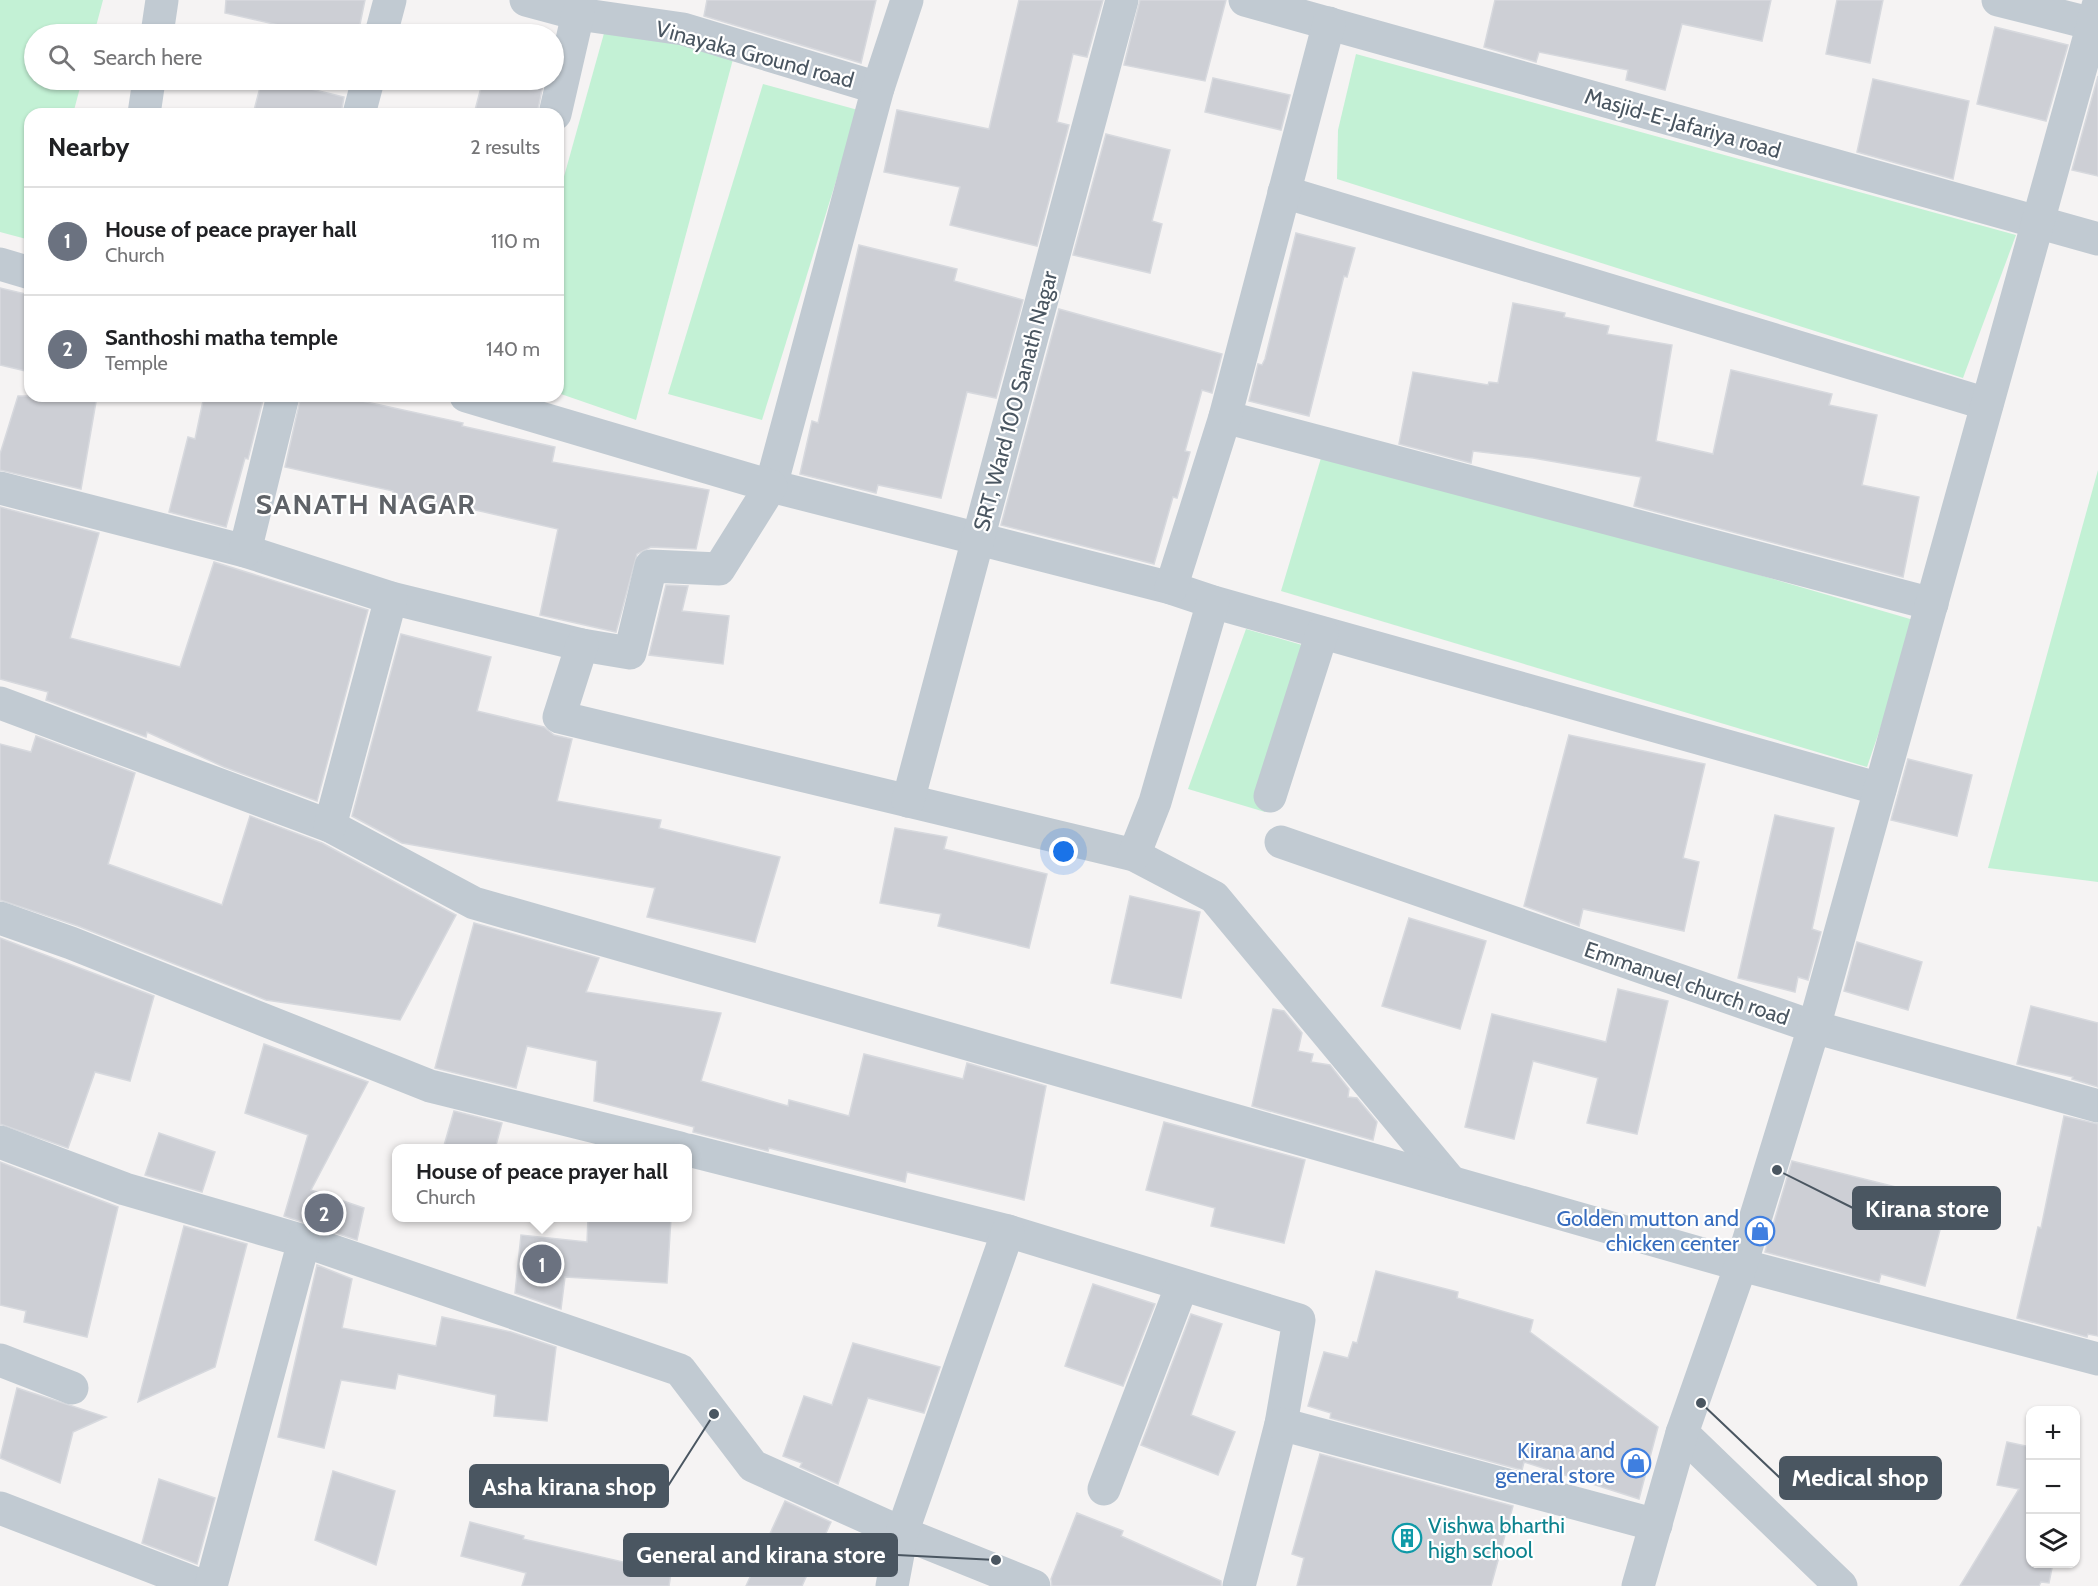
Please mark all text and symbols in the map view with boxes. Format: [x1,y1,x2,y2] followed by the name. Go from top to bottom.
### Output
[653,15,857,94] street label: Vinayaka Ground road
[24,24,564,90] search box
[45,41,78,74] icon: search
[93,44,202,71] text: Search here
[1582,83,1784,164] street label: Masjid-E-Jafariya road
[48,131,129,163] text: Nearby
[470,135,540,159] text: 2 results
[105,216,357,243] text: House of peace prayer hall
[64,229,71,253] text: 1
[491,229,540,253] text: 110 m
[105,243,165,267] text: Church
[968,268,1063,534] street label: SRT, Ward 100 Sanath Nagar
[105,324,338,351] text: Santhoshi matha temple
[62,337,73,361] text: 2
[486,337,540,361] text: 140 m
[105,351,168,375] text: Temple
[256,487,476,521] district label: SANATH NAGAR
[1049,837,1078,866] your location
[1581,936,1793,1031] street label: Emmanuel church road
[392,1144,692,1222] popup
[416,1158,668,1185] text: House of peace prayer hall
[416,1185,476,1209] text: Church
[1853,1187,2000,1229] callout: Kirana store
[304,1190,344,1236] pin: 2
[1865,1194,1989,1223] text: Kirana store
[1556,1205,1739,1257] place label: Golden mutton and chicken center
[1744,1215,1776,1247] shop icon: Golden mutton and chicken center
[522,1242,562,1286] pin: 1
[2026,1406,2080,1568] map controls
[2026,1406,2080,1460] button: +
[1495,1437,1615,1489] place label: Kirana and general store
[1620,1447,1652,1479] shop icon: Kirana and general store
[1780,1457,1941,1499] callout: Medical shop
[2026,1460,2080,1514] button: −
[1792,1463,1929,1492] text: Medical shop
[470,1465,668,1507] callout: Asha kirana shop
[482,1472,656,1501] text: Asha kirana shop
[1428,1512,1565,1564] place label: Vishwa bharthi high school
[2026,1514,2080,1568] button: layers
[1391,1522,1423,1554] building icon: Vishwa bharthi high school
[624,1534,897,1576] callout: General and kirana store
[636,1540,886,1569] text: General and kirana store

